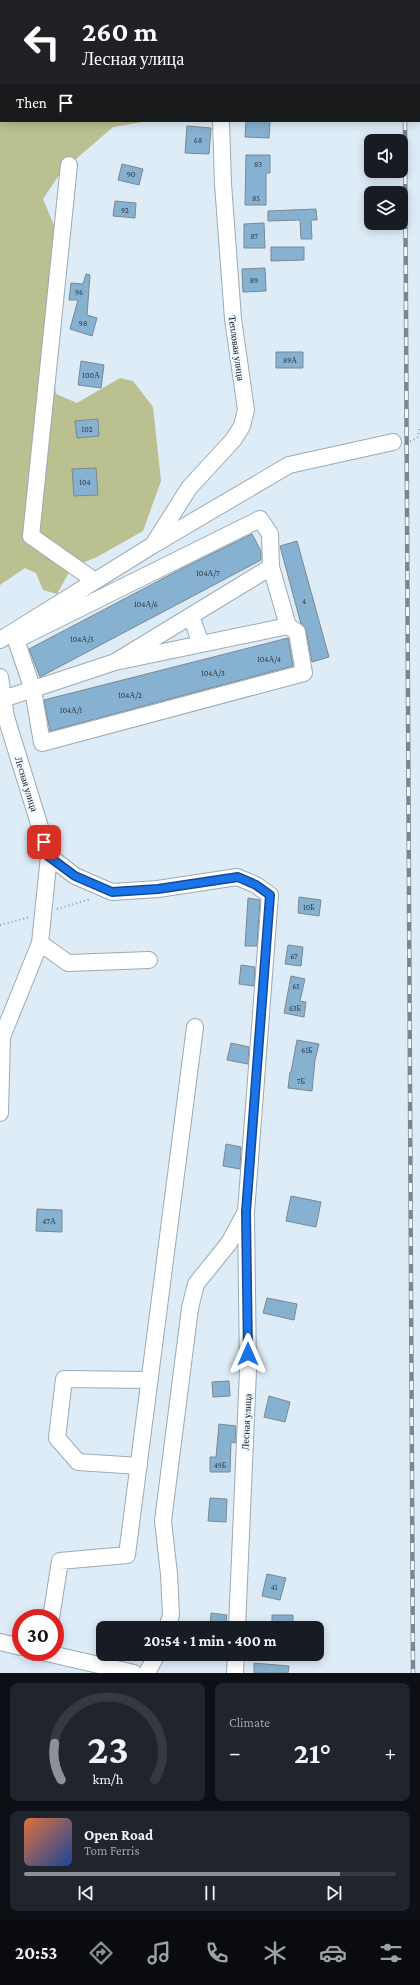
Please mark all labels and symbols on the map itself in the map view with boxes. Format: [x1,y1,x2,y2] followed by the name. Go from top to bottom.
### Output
[194,136,202,145] house number: 68
[254,160,262,169] house number: 83
[127,170,136,179] house number: 90
[252,194,260,203] house number: 85
[121,206,129,215] house number: 92
[250,232,258,241] house number: 87
[250,276,258,285] house number: 89
[75,288,83,297] house number: 96
[226,315,247,382] street label: Тепловая улица
[79,319,87,328] house number: 98
[283,356,297,365] house number: 89А
[82,371,100,380] house number: 100А
[82,425,93,434] house number: 102
[79,478,91,487] house number: 104
[196,569,220,578] house number: 104А/7
[302,597,306,606] house number: 4
[134,600,158,609] house number: 104А/6
[70,635,94,644] house number: 104А/5
[257,655,281,664] house number: 104А/4
[201,669,225,678] house number: 104А/3
[118,691,142,700] house number: 104А/2
[60,706,83,715] house number: 104А/1
[13,755,40,813] street label: Лесная улица
[27,825,61,859] pin
[303,903,315,912] house number: 10Б
[290,952,298,961] house number: 67
[292,982,300,991] house number: 65
[289,1004,301,1013] house number: 63Б
[301,1046,313,1055] house number: 61Б
[297,1077,306,1086] house number: 7Б
[42,1217,56,1226] house number: 47А
[227,1333,269,1375] position arrow
[240,1393,254,1451] street label: Лесная улица
[214,1461,227,1470] house number: 49Б
[271,1583,278,1592] house number: 41
[12,1609,64,1661] speed limit sign: 30

